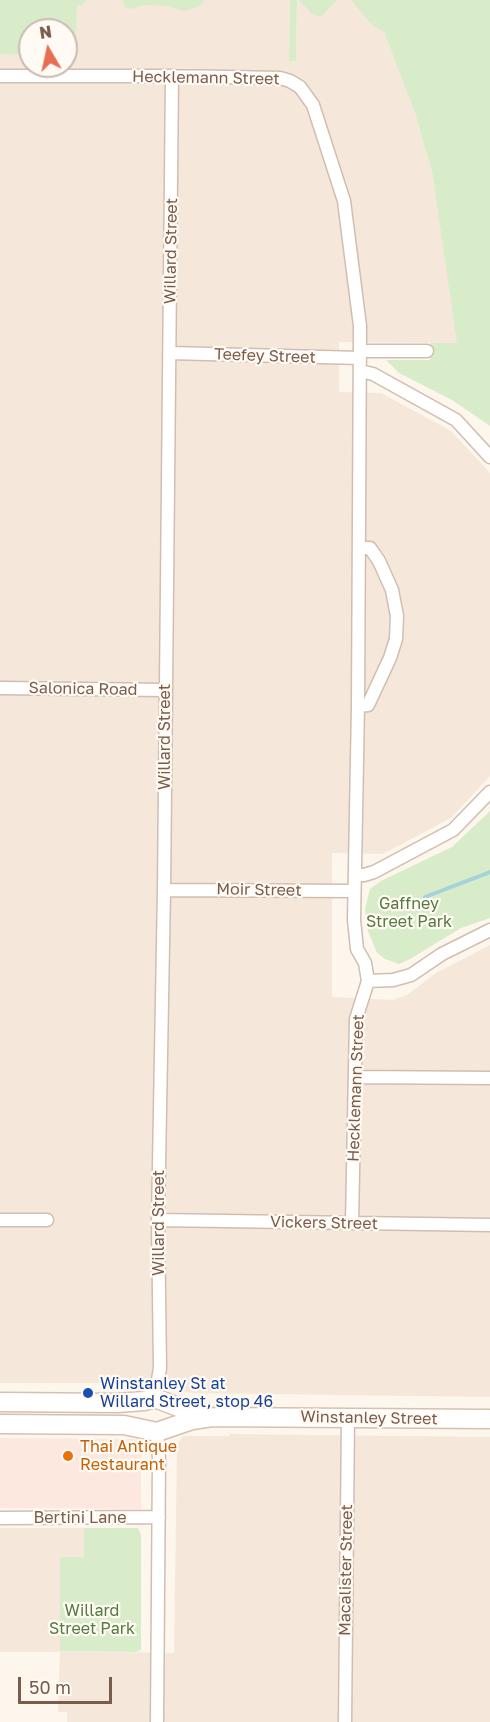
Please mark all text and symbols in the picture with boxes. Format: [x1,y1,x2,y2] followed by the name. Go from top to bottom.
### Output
[18,18,78,78] north arrow
[38,21,53,43] text: N
[132,67,280,89] street label: Hecklemann Street
[160,198,182,304] street label: Willard Street
[214,345,316,367] street label: Teefey Street
[28,678,138,700] street label: Salonica Road
[155,684,175,790] street label: Willard Street
[216,880,302,900] street label: Moir Street
[366,894,452,932] park label: Gaffney Street Park
[344,1014,368,1162] street label: Hecklemann Street
[149,1170,169,1276] street label: Willard Street
[270,1212,378,1234] street label: Vickers Street
[100,1374,273,1412] place label: Winstanley St at Willard Street, stop 46
[81,1386,95,1400] marker: Winstanley St at Willard Street, stop 46
[300,1407,438,1429] street label: Winstanley Street
[80,1437,177,1475] place label: Thai Antique Restaurant
[61,1449,75,1463] marker: Thai Antique Restaurant
[335,1504,357,1636] street label: Macalister Street
[34,1508,126,1528] street label: Bertini Lane
[49,1601,135,1639] park label: Willard Street Park
[21,1665,116,1703] scale bar
[29,1676,71,1698] text: 50 m

